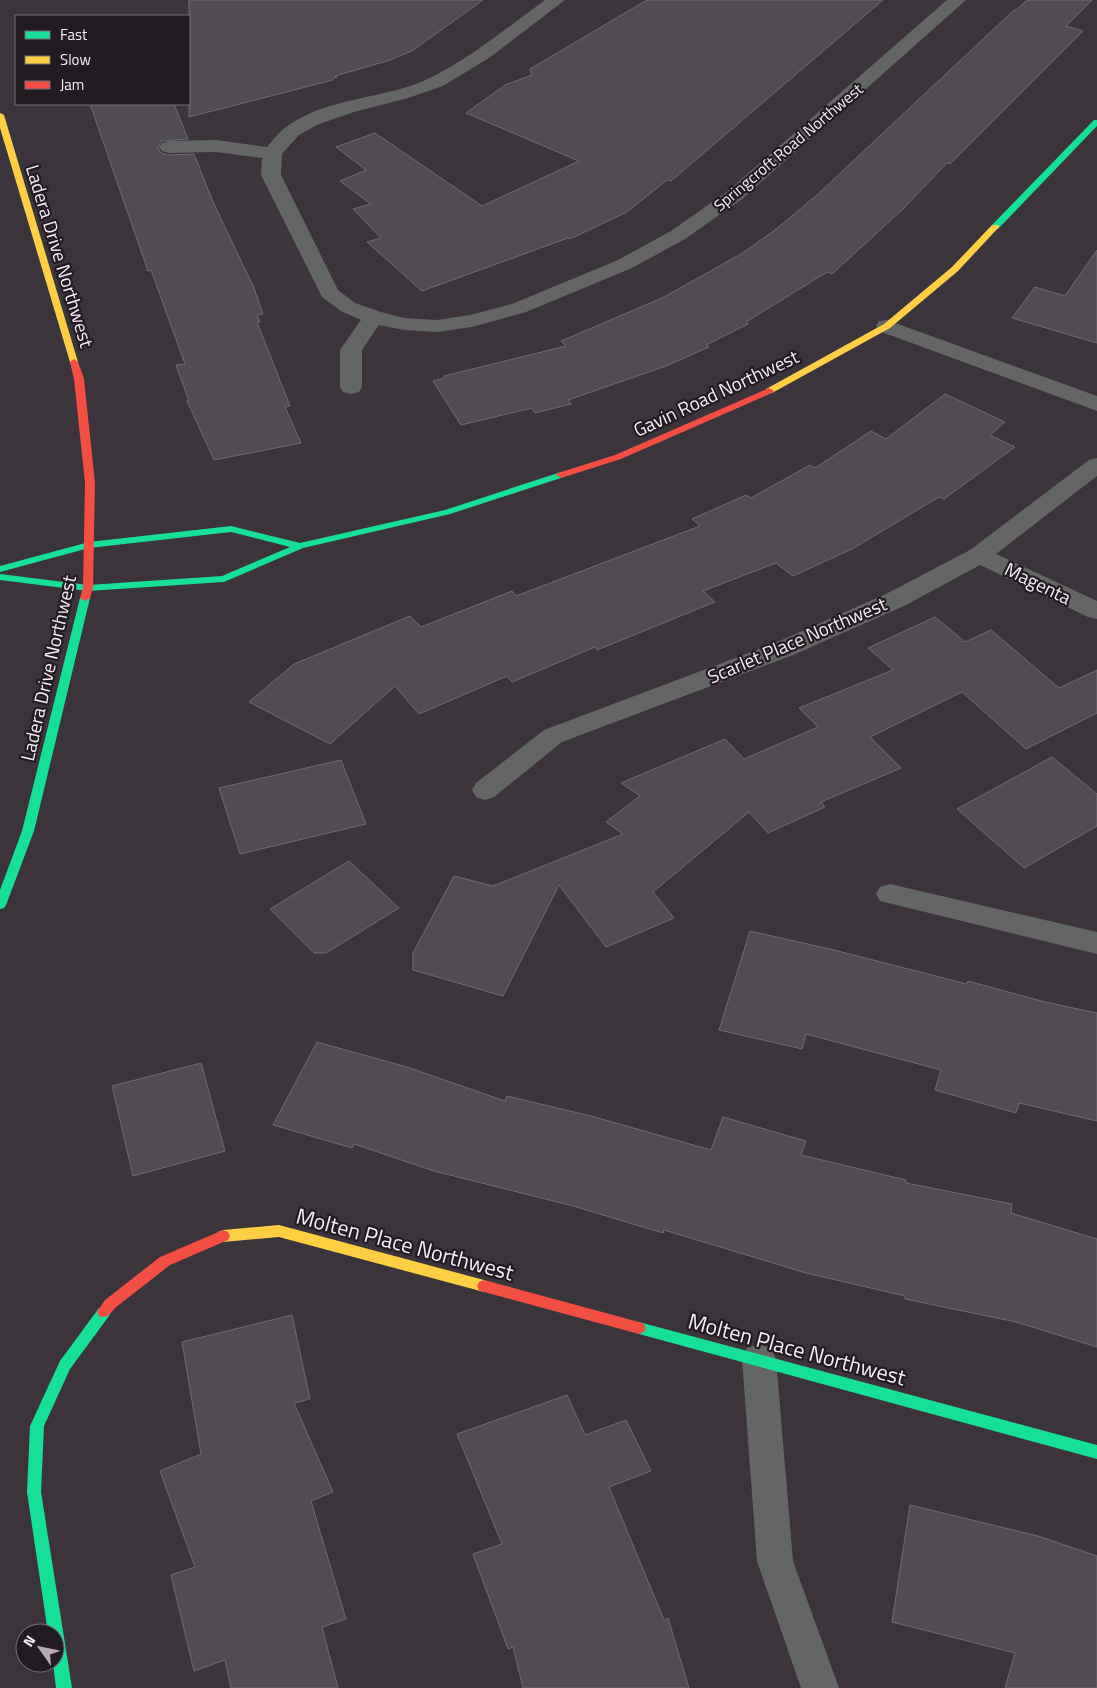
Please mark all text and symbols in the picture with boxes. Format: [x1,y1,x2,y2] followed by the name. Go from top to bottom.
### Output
[15,15,190,105] legend
[60,23,88,46] text: Fast
[60,48,91,71] text: Slow
[60,73,84,96] text: Jam
[708,77,868,217] street label: Springcroft Road Northwest
[19,161,102,351] street label: Ladera Drive Northwest
[628,341,804,444] street label: Gavin Road Northwest
[1000,554,1077,611] street label: Magenta
[12,572,83,764] street label: Ladera Drive Northwest
[703,589,891,690] street label: Scarlet Place Northwest
[292,1199,518,1290] street label: Molten Place Northwest
[684,1304,910,1395] street label: Molten Place Northwest
[15,1623,65,1673] north arrow
[17,1631,40,1650] text: N

